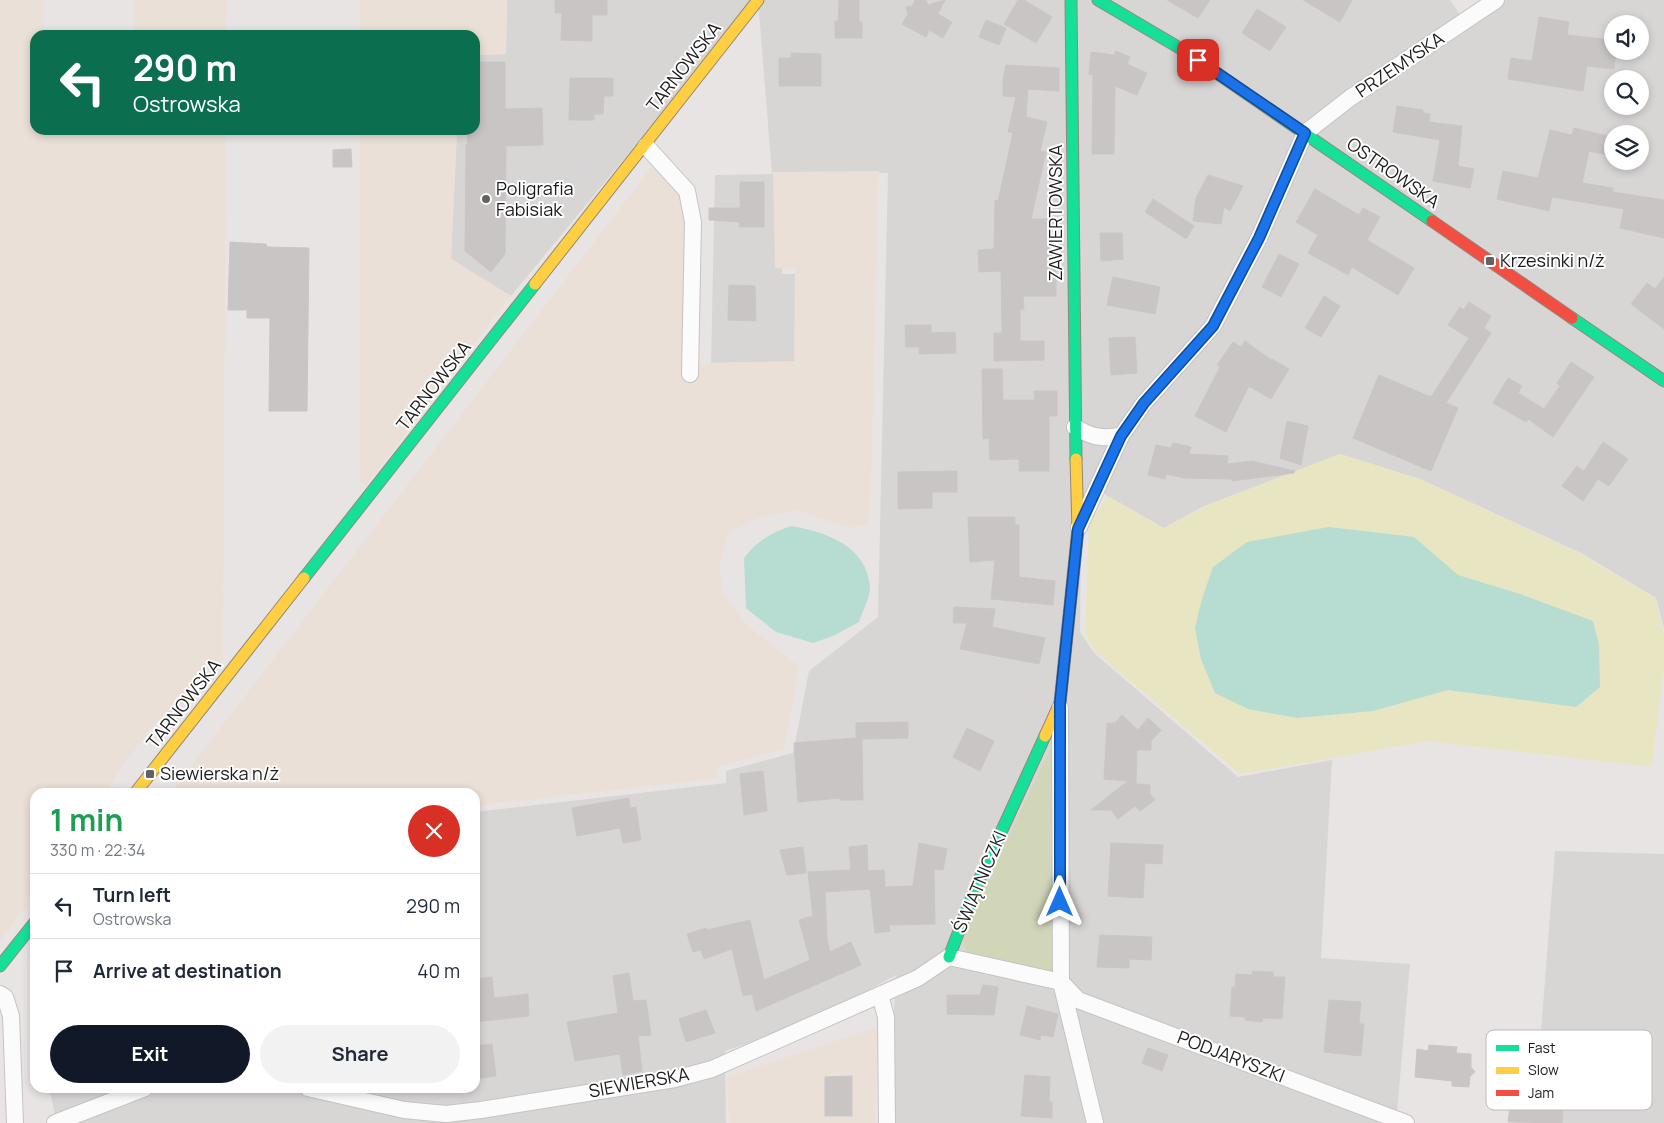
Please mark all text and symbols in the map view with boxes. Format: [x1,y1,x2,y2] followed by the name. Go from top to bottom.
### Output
[1604,15,1649,170] map controls
[1604,15,1649,60] button: sound
[641,16,726,116] street label: TARNOWSKA
[1351,26,1449,102] street label: PRZEMYSKA
[1177,39,1219,81] pin
[133,44,237,92] text: 290 m
[1184,46,1212,74] icon: arrive
[50,50,115,115] icon: left
[1604,70,1649,115] button: search
[133,89,241,119] text: Ostrowska
[1604,125,1649,170] button: layers
[1342,131,1445,213] street label: OSTROWSKA
[1043,144,1067,281] street label: ZAWIERTOWSKA
[496,176,574,221] place label: Poligrafia Fabisiak
[480,193,492,205] marker: Poligrafia Fabisiak
[1500,248,1605,272] place label: Krzesinki n/ż
[1484,255,1496,267] marker: Krzesinki n/ż
[391,335,476,435] street label: TARNOWSKA
[141,653,226,753] street label: TARNOWSKA
[160,761,279,785] place label: Siewierska n/ż
[144,768,156,780] marker: Siewierska n/ż
[50,799,123,840] text: 1 min
[408,805,460,857] button: close
[947,827,1011,936] street label: ŚWIĄTNICZKI
[50,839,146,861] text: 330 m · 22:34
[1033,875,1085,927] position arrow
[93,882,171,908] text: Turn left
[50,892,78,920] icon: left
[406,893,460,919] text: 290 m
[93,908,171,930] text: Ostrowska
[50,957,78,985] icon: arrive
[93,958,282,984] text: Arrive at destination
[417,958,460,984] text: 40 m
[50,1025,250,1083] button: Exit
[260,1025,460,1083] button: Share
[1174,1025,1288,1088] street label: PODJARYSZKI
[1486,1030,1652,1110] legend
[1528,1038,1556,1057] text: Fast
[1528,1060,1559,1079] text: Slow
[587,1061,691,1103] street label: SIEWIERSKA
[1528,1083,1554,1102] text: Jam

